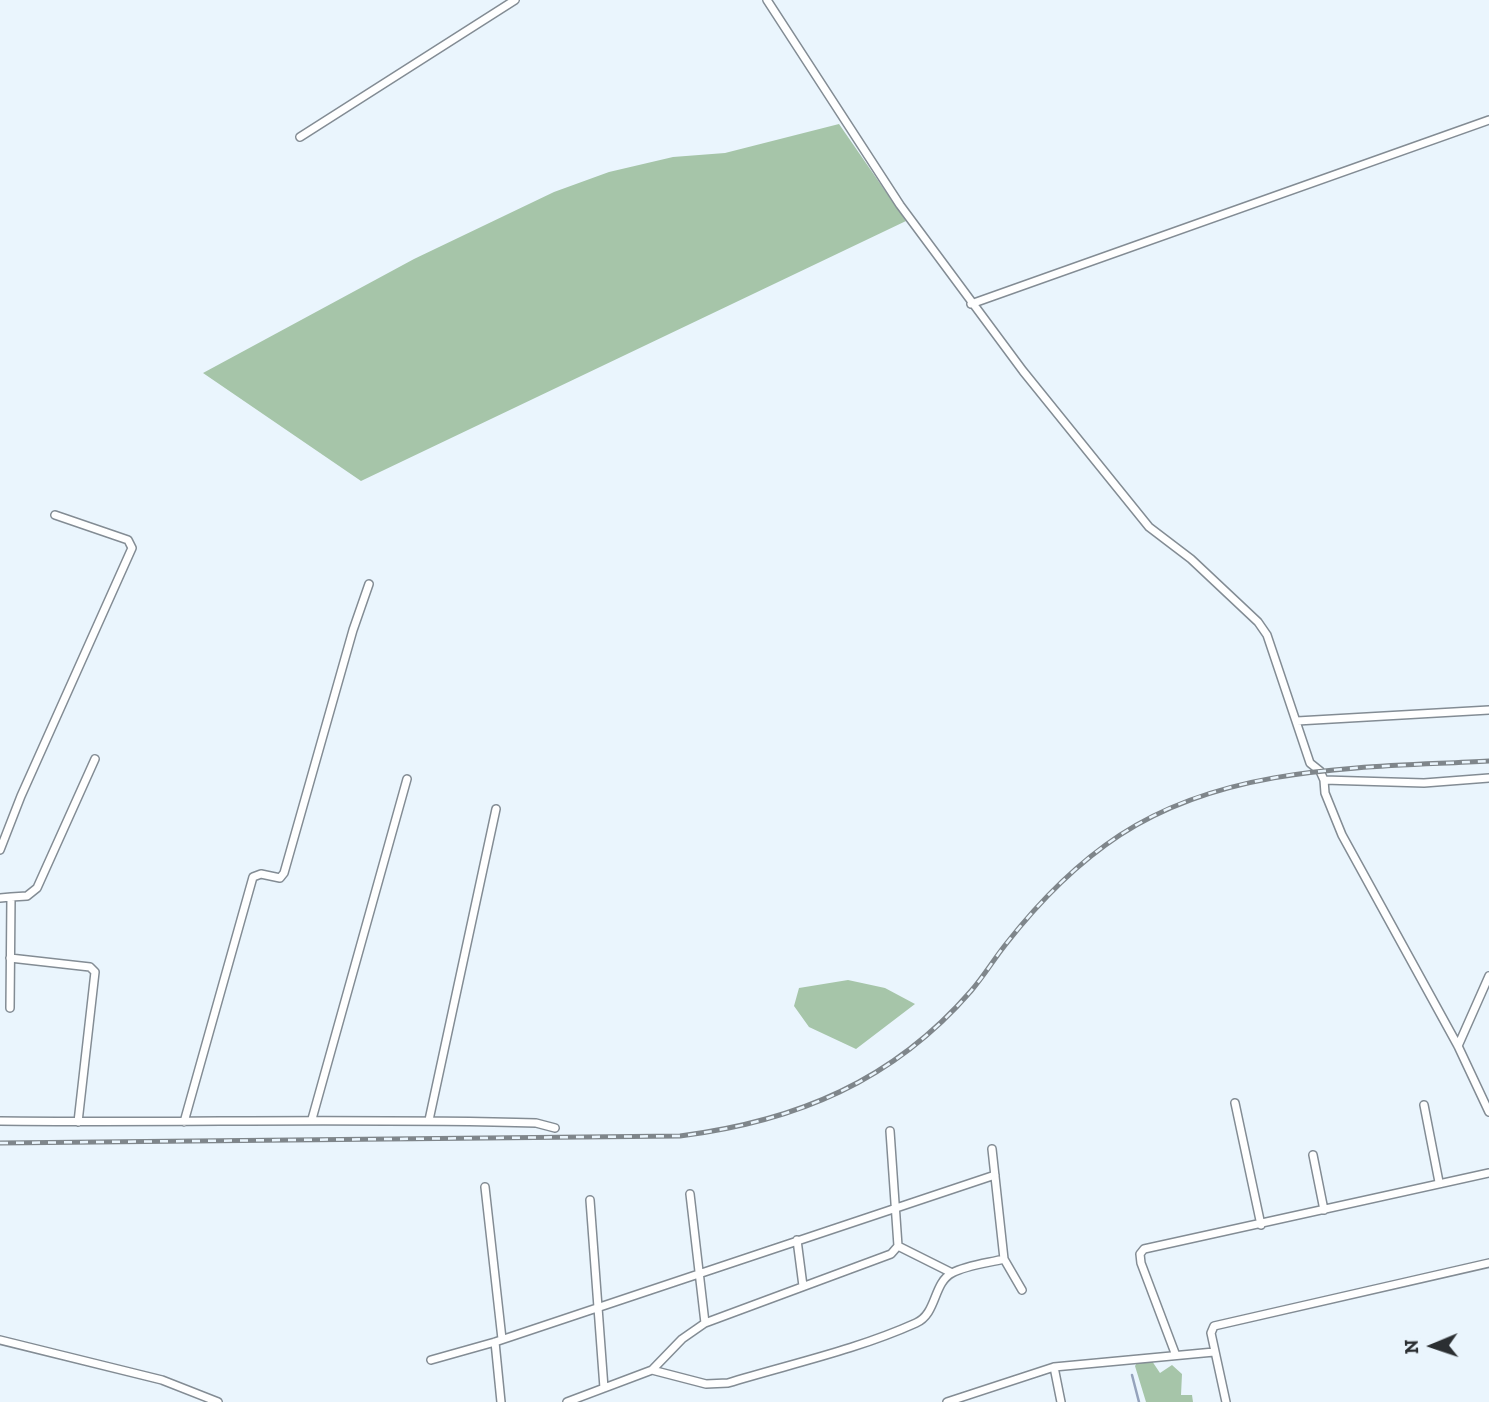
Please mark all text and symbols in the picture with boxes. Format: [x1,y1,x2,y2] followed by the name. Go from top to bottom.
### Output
[1398,1311,1468,1381] north arrow
[1400,1339,1423,1354] text: N

